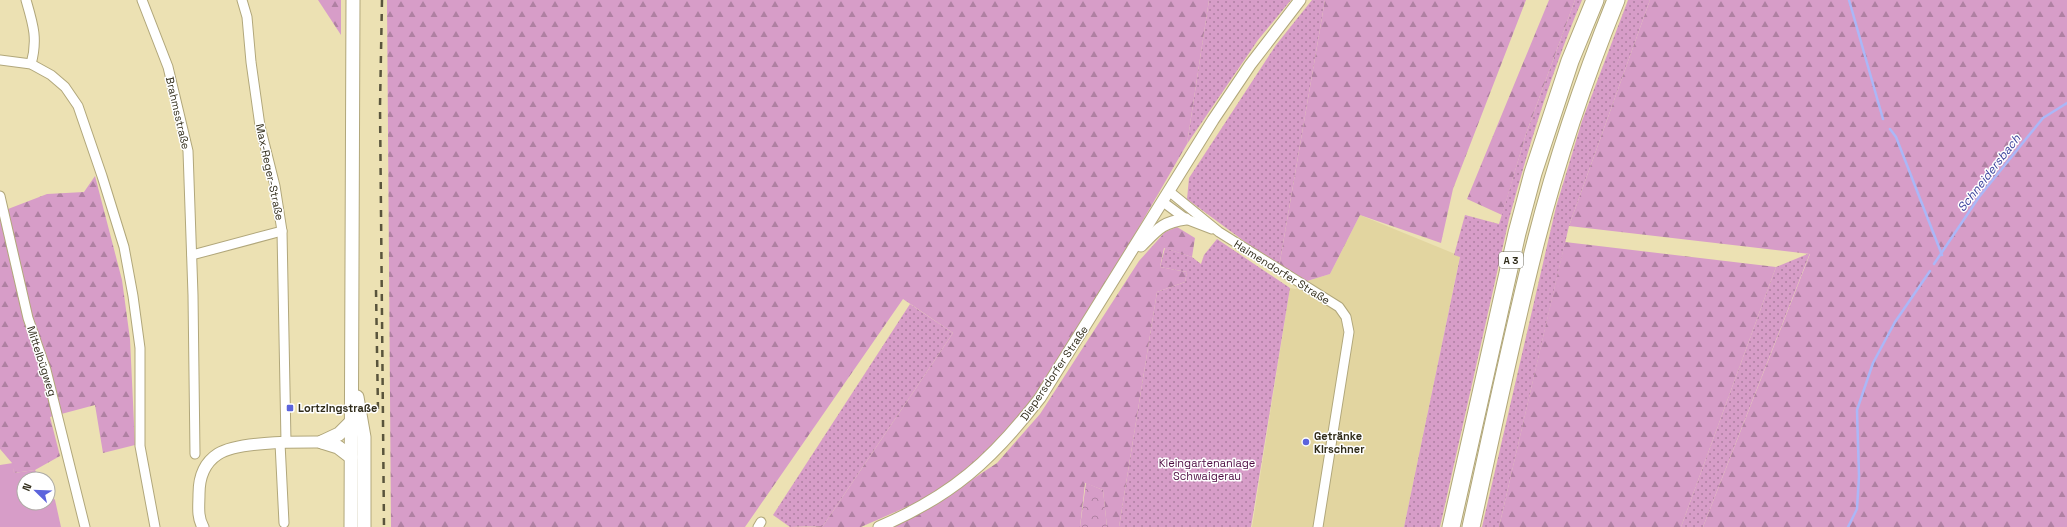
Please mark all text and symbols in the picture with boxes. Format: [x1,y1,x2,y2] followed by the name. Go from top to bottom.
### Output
[163,75,193,151] street label: Brahmsstraße
[253,122,287,222] street label: Max-Reger-Straße
[1954,131,2025,215] water label: Schneidersbach
[1231,237,1333,307] street label: Haimendorfer Straße
[1499,252,1523,268] road number: A 3
[1017,323,1091,423] street label: Diepersdorfer Straße
[24,324,60,398] street label: Mittelbügweg
[298,401,377,415] place label: Lortzingstraße
[285,403,295,413] marker: Lortzingstraße
[1314,429,1365,456] place label: Getränke Kirschner
[1301,437,1311,447] marker: Getränke Kirschner
[1159,456,1255,483] park label: Kleingartenanlage Schwaigerau
[16,471,56,511] north arrow
[19,481,35,493] text: N

